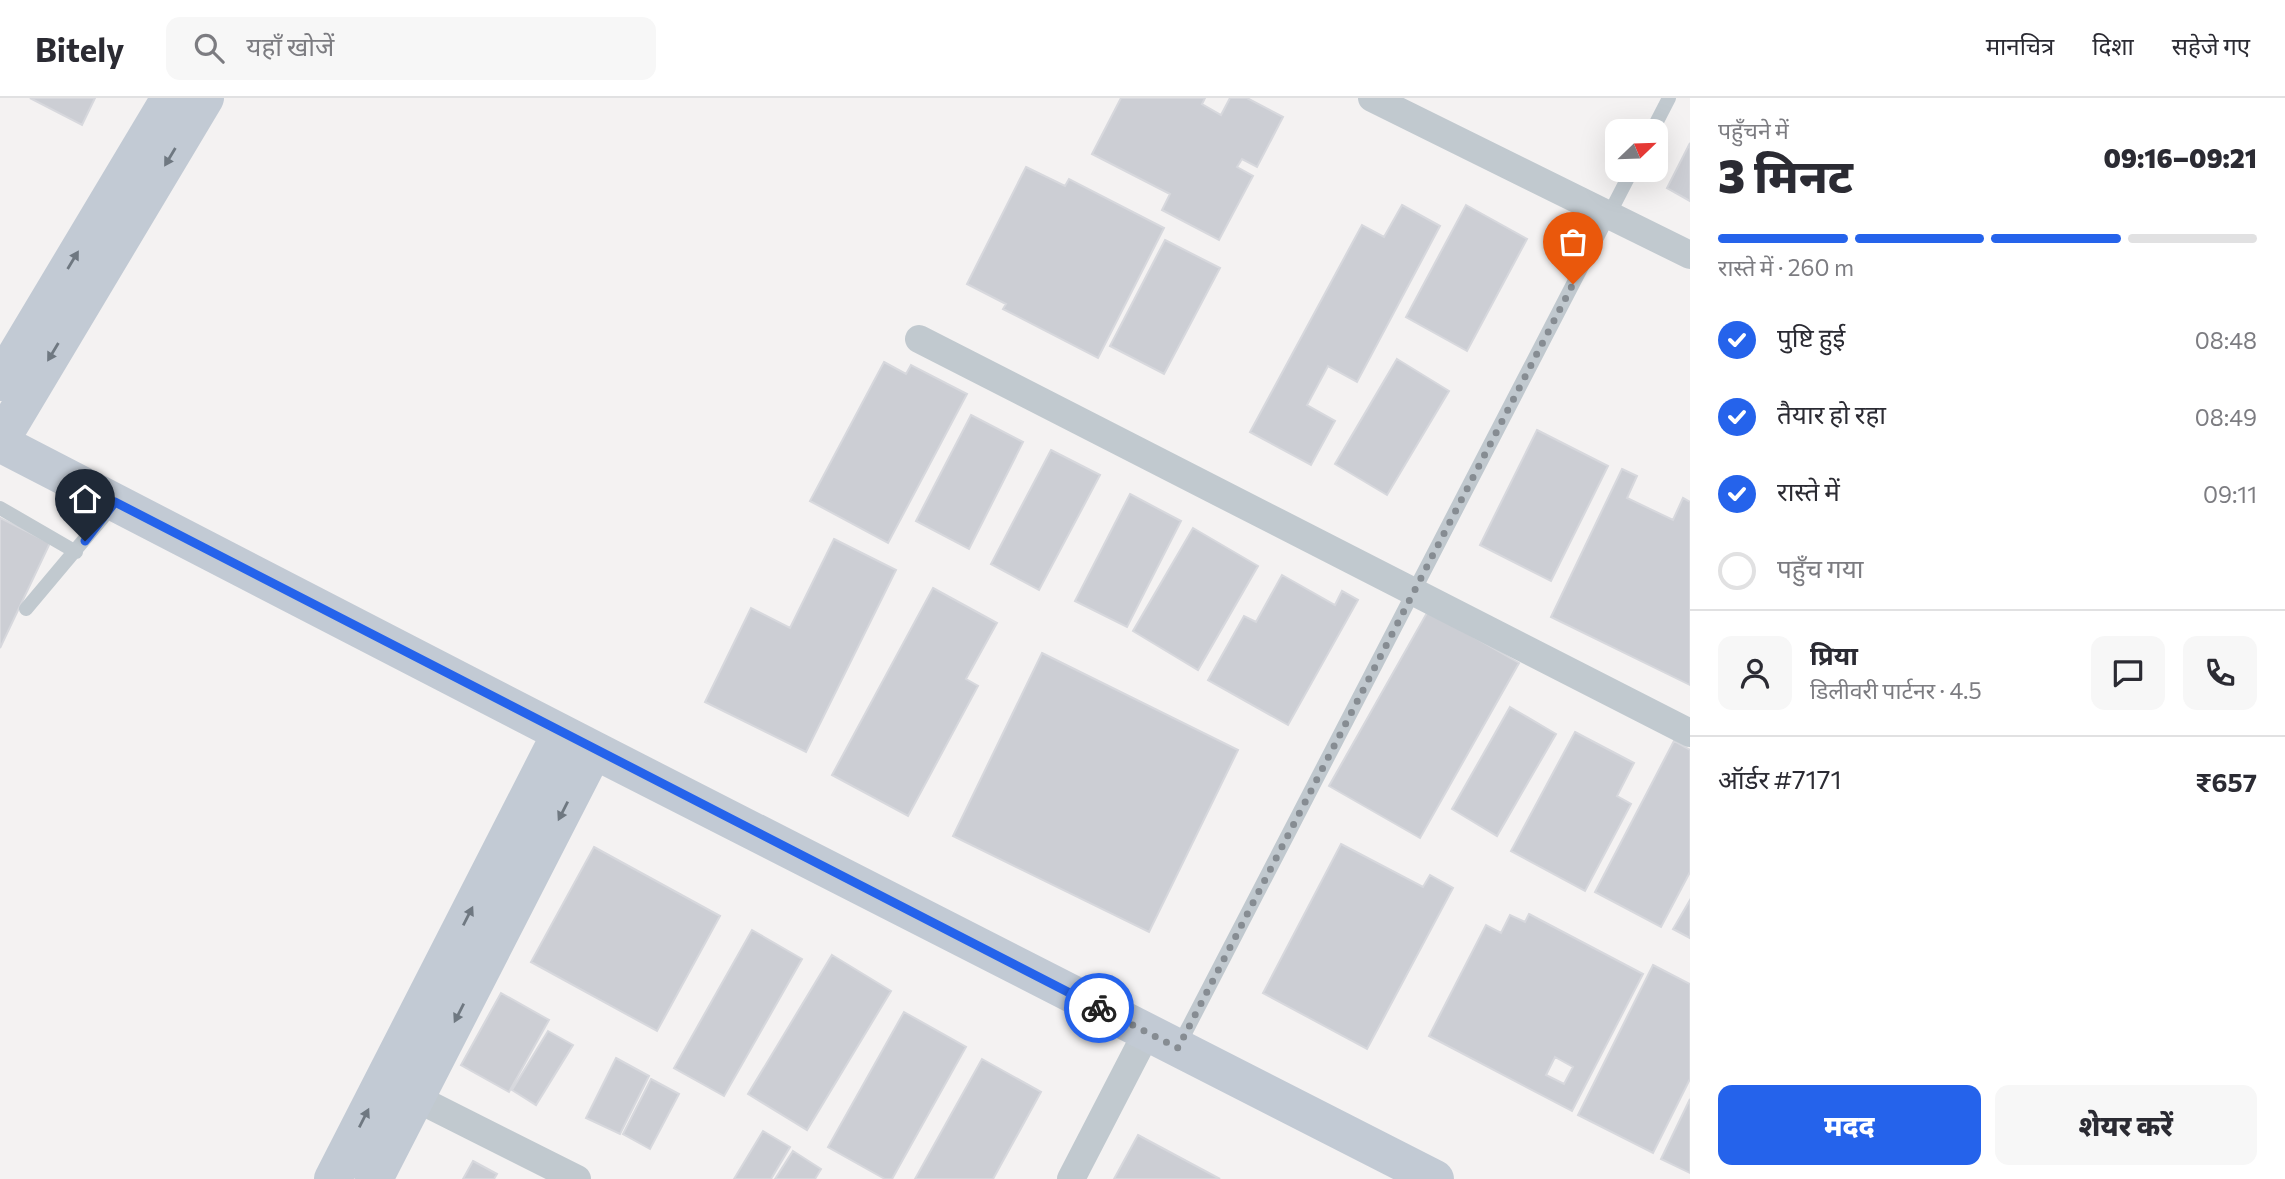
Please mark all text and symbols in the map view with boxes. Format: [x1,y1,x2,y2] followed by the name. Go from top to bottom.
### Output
[166,17,656,80] search box
[35,28,124,69] text: Bitely
[190,29,228,67] icon: search
[246,30,334,61] text: यहाँ खोजें
[1986,31,2054,60] text: मानचित्र
[2092,31,2134,60] text: दिशा
[2172,31,2250,60] text: सहेजे गए
[1718,116,1789,144] text: पहुँचने में
[1605,119,1668,182] north arrow
[1605,119,1668,182] map controls
[2103,142,2257,173] text: 09:16–09:21
[1718,146,1853,202] text: 3 मिनट
[164,147,176,166] one-way arrow
[1543,212,1603,284] pin
[1554,223,1592,261] icon: bag
[66,251,79,270] one-way arrow
[1718,253,1854,281] text: रास्ते में · 260 m
[1718,321,1756,359] icon: check
[1777,321,1845,352] text: पुष्टि हुई
[2195,326,2257,354] text: 08:48
[47,342,60,361] one-way arrow
[1718,398,1756,436] icon: check
[1777,398,1886,429] text: तैयार हो रहा
[2195,403,2257,431] text: 08:49
[55,469,115,541] pin
[1718,475,1756,513] icon: check
[1777,475,1840,506] text: रास्ते में
[66,480,104,518] icon: home
[2203,480,2257,508] text: 09:11
[1777,552,1864,583] text: पहुँच गया
[1718,636,1792,710] button: person
[2091,636,2165,710] button: chat
[2183,636,2257,710] button: phone
[1810,639,1858,670] text: प्रिया
[1810,676,1982,704] text: डिलीवरी पार्टनर · 4.5
[1718,763,1842,794] text: ऑर्डर #7171
[2195,766,2257,797] text: ₹657
[558,801,569,821] one-way arrow
[462,906,473,926] one-way arrow
[1064,973,1134,1043] courier
[1080,989,1118,1027] icon: bike
[453,1003,465,1023] one-way arrow
[1718,1085,1981,1165] button: मदद
[1995,1085,2257,1165] button: शेयर करें
[359,1108,370,1128] one-way arrow

